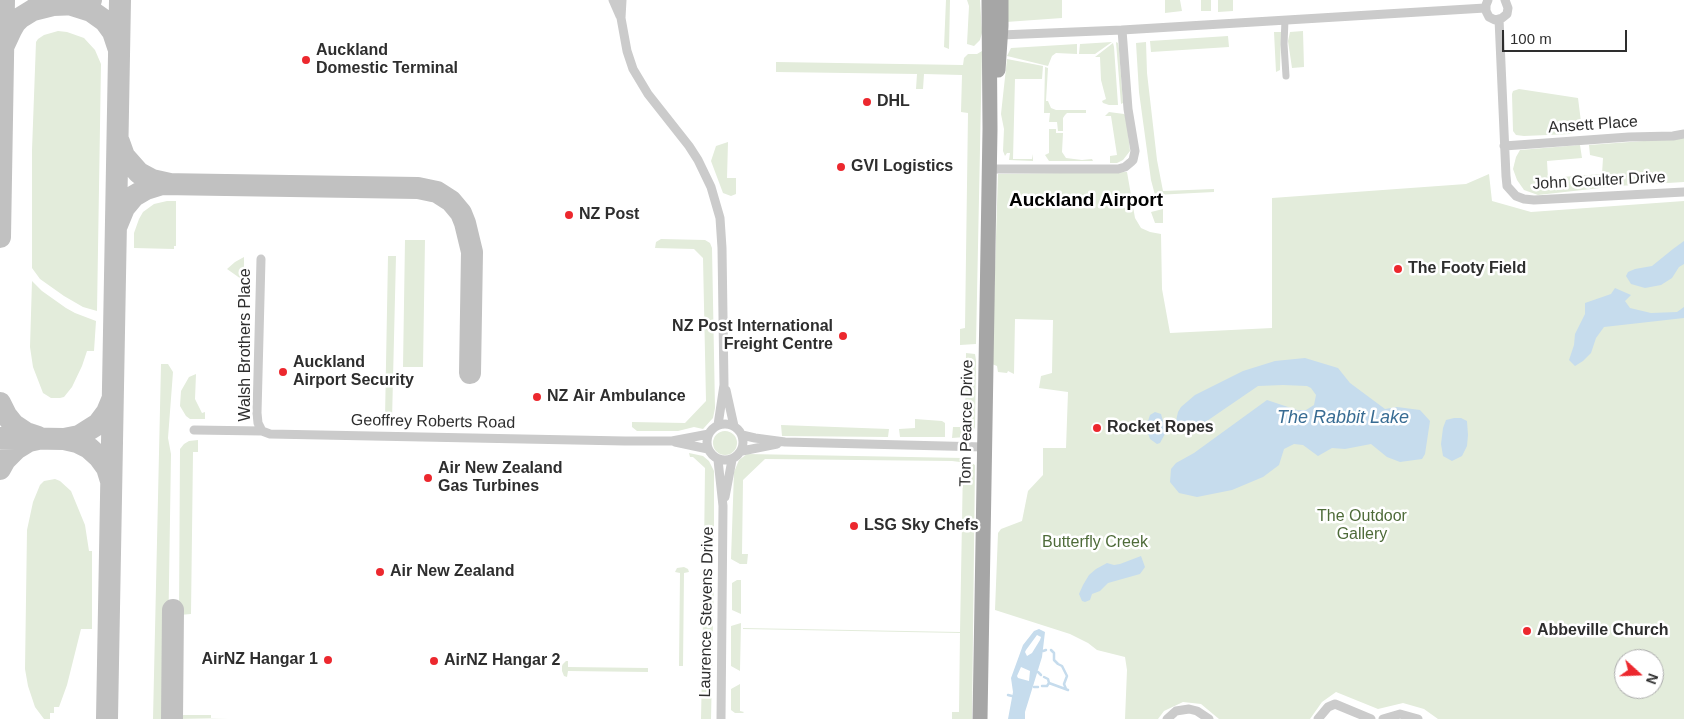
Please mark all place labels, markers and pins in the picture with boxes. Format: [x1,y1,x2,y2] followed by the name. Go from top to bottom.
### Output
[316,41,458,79] place label: Auckland Domestic Terminal
[300,54,312,66] marker: Auckland Domestic Terminal
[877,92,910,112] place label: DHL
[861,96,873,108] marker: DHL
[851,157,953,177] place label: GVI Logistics
[835,161,847,173] marker: GVI Logistics
[579,205,639,225] place label: NZ Post
[563,209,575,221] marker: NZ Post
[1408,259,1526,279] place label: The Footy Field
[1392,263,1404,275] marker: The Footy Field
[672,317,833,355] place label: NZ Post International Freight Centre
[837,330,849,342] marker: NZ Post International Freight Centre
[293,353,414,391] place label: Auckland Airport Security
[277,366,289,378] marker: Auckland Airport Security
[547,387,686,407] place label: NZ Air Ambulance
[531,391,543,403] marker: NZ Air Ambulance
[1107,418,1214,438] place label: Rocket Ropes
[1091,422,1103,434] marker: Rocket Ropes
[438,459,562,497] place label: Air New Zealand Gas Turbines
[422,472,434,484] marker: Air New Zealand Gas Turbines
[864,516,979,536] place label: LSG Sky Chefs
[848,520,860,532] marker: LSG Sky Chefs
[390,562,514,582] place label: Air New Zealand
[374,566,386,578] marker: Air New Zealand
[1537,621,1669,641] place label: Abbeville Church
[1521,625,1533,637] marker: Abbeville Church
[202,650,318,670] place label: AirNZ Hangar 1
[444,651,560,671] place label: AirNZ Hangar 2
[322,654,334,666] marker: AirNZ Hangar 1
[428,655,440,667] marker: AirNZ Hangar 2

